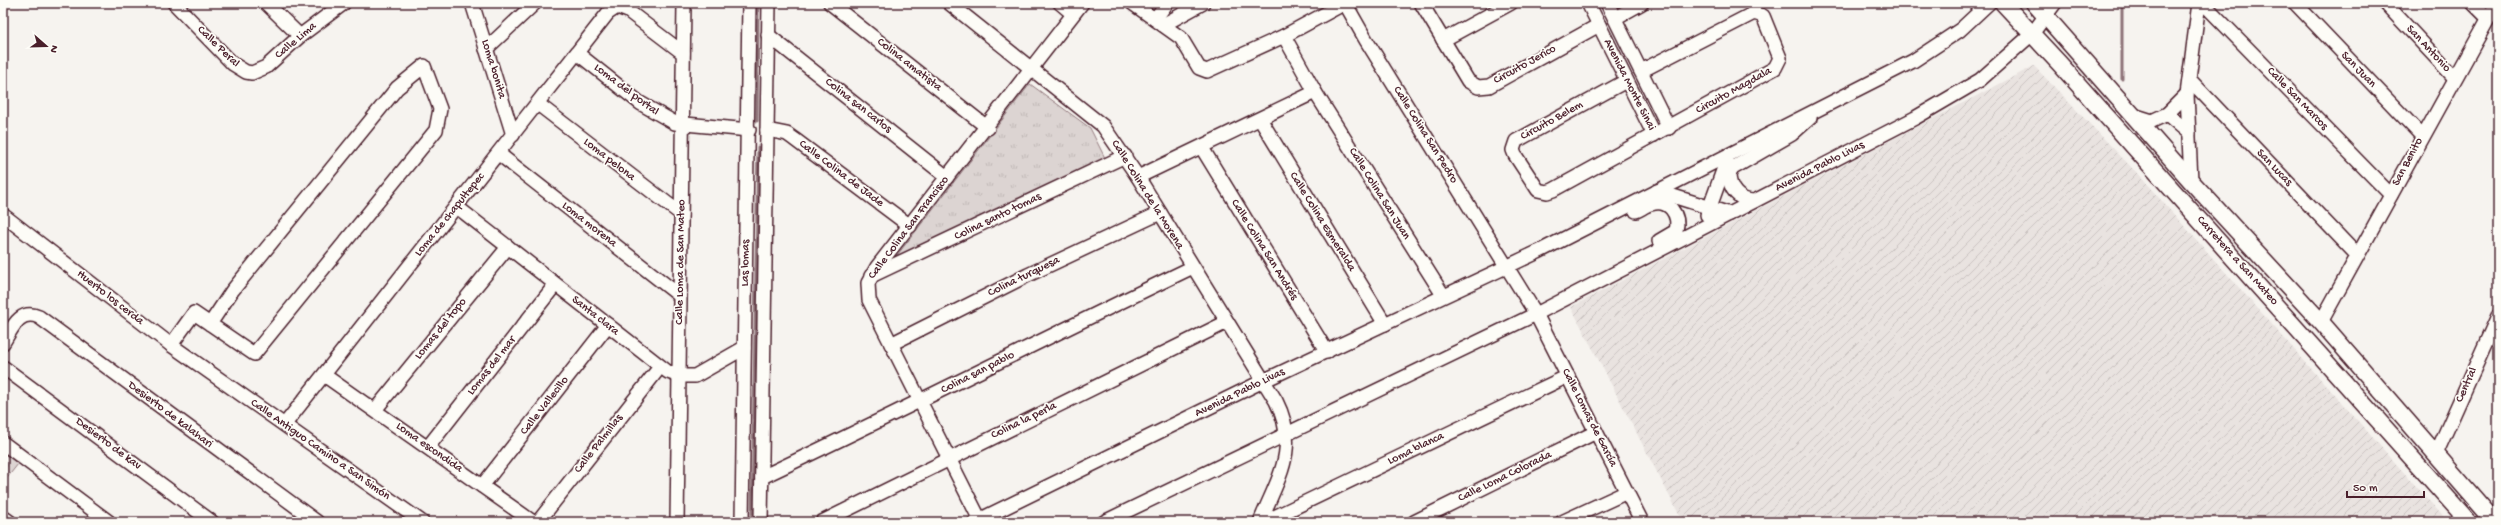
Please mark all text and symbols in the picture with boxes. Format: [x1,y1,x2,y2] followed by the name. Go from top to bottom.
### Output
[272,19,320,62] street label: Calle Lima
[194,23,242,71] street label: Calle Peral
[2403,23,2453,75] street label: San Antonio
[26,26,66,66] north arrow
[874,35,945,95] street label: Colina amatista
[1600,37,1658,133] street label: Avenida Monte Sinai
[477,38,509,101] street label: Loma bonita
[1491,42,1559,88] street label: Circuito Jerico
[47,43,60,54] text: N
[2337,49,2379,91] street label: San Juan
[591,61,662,119] street label: Loma del portal
[1694,64,1775,118] street label: Circuito Magdala
[2263,65,2331,134] street label: Calle San Marcos
[822,76,895,137] street label: Colina san carlos
[1389,84,1461,186] street label: Calle Colina San Pedro
[1518,98,1586,144] street label: Circuito Belem
[580,135,638,185] street label: Loma pelona
[2389,136,2427,188] street label: San Benito
[796,137,887,211] street label: Calle Colina de Jade
[1108,138,1187,253] street label: Calle Colina de la Morena
[1773,138,1867,196] street label: Avenida Pablo Livas
[1345,145,1413,243] street label: Calle Colina San Juan
[2253,147,2295,190] street label: San Lucas
[412,170,489,260] street label: Loma de chapultepec
[1286,170,1358,275] street label: Calle Colina Esmeralda
[866,174,952,282] street label: Calle Colina San Francisco
[952,190,1044,244] street label: Colina santo tomas
[1227,197,1301,303] street label: Calle Colina San Andrés
[559,199,620,251] street label: Loma morena
[673,199,689,325] street label: Calle Loma de San Mateo
[2193,213,2281,309] street label: Carretera a San Mateo
[739,239,753,287] street label: Las lomas
[986,253,1062,300] street label: Colina turquesa
[74,267,147,329] street label: Huerto los cerda
[568,293,622,339] street label: Santa clara
[412,295,470,363] street label: Lomas del topo
[465,332,521,398] street label: Lomas del mar
[939,348,1017,398] street label: Colina san pablo
[1193,365,1288,421] street label: Avenida Pablo Livas
[2453,365,2481,405] street label: Central
[1558,367,1620,470] street label: Calle Lomas de García
[518,374,572,438] street label: Calle Vallecillo
[124,378,216,452] street label: Desierto de kalahari
[247,396,393,504] street label: Calle Antiguo Camino a San Simón
[989,399,1059,443] street label: Colina la perla
[572,411,627,476] street label: Calle Palmillas
[72,414,144,473] street label: Desierto de kav
[393,420,465,476] street label: Loma escondida
[1386,429,1447,469] street label: Loma blanca
[1456,448,1554,506] street label: Calle Loma Colorada
[2347,473,2424,499] scale bar
[2353,482,2378,496] text: 50 m

